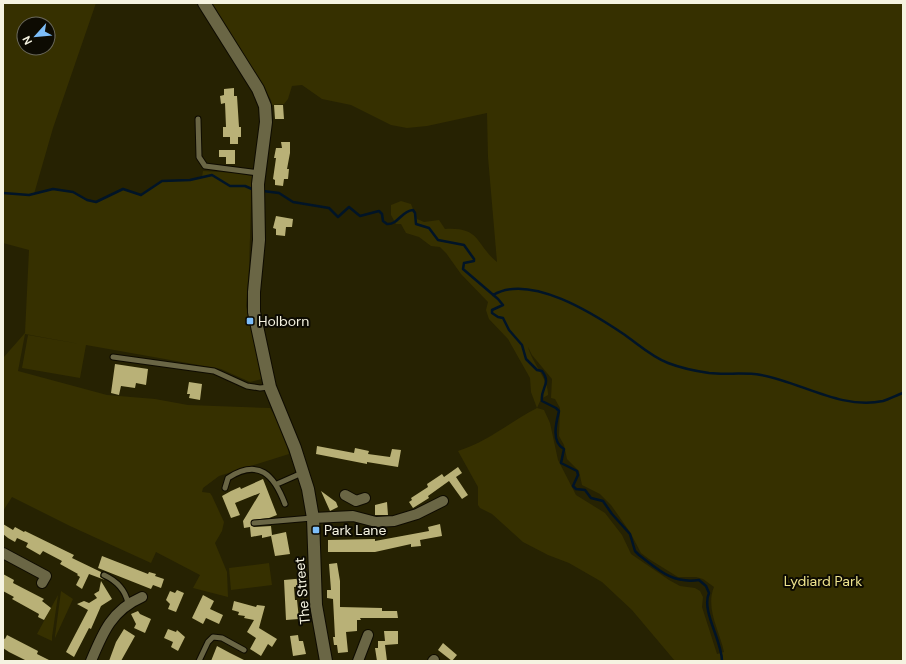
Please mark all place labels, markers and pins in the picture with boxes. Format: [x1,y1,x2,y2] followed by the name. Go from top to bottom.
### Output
[258,312,309,330] place label: Holborn
[245,316,255,326] marker: Holborn
[324,521,386,539] place label: Park Lane
[311,525,321,535] marker: Park Lane

